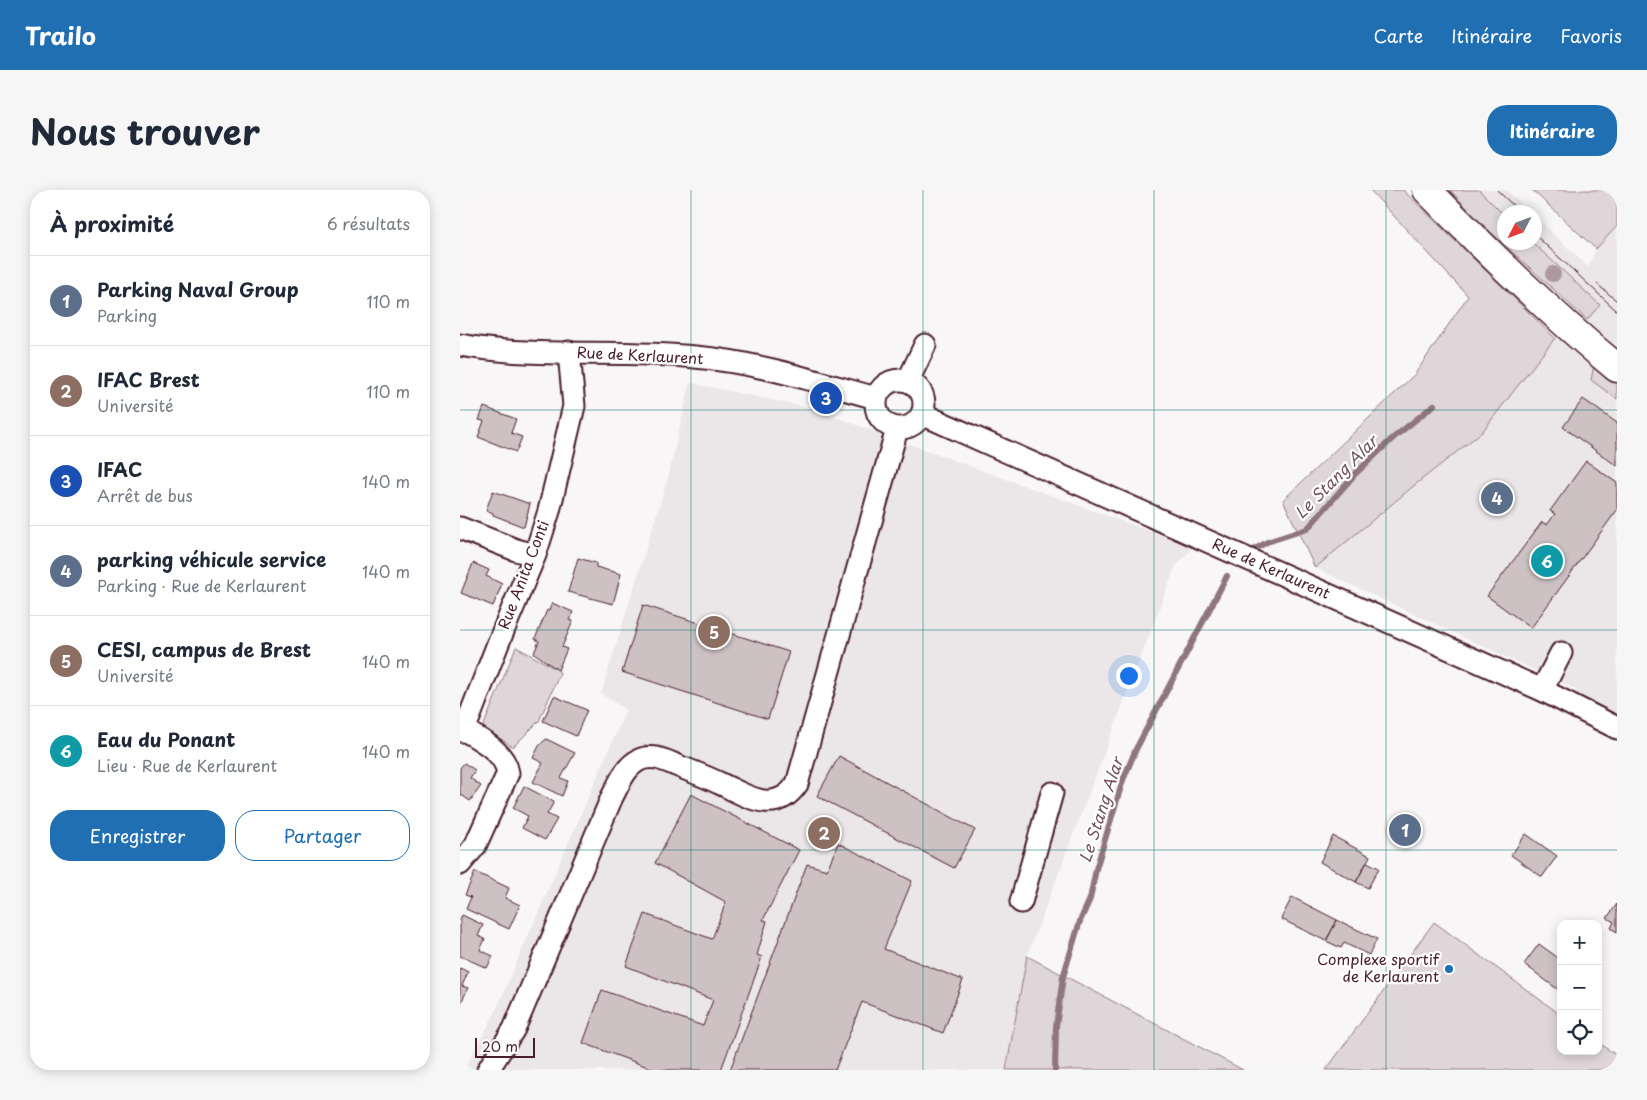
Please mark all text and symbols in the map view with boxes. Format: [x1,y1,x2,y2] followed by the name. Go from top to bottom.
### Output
[25,17,96,53] text: Trailo
[1373,22,1423,49] text: Carte
[1451,22,1532,49] text: Itinéraire
[1560,22,1622,49] text: Favoris
[30,104,260,157] text: Nous trouver
[1487,105,1617,156] button: Itinéraire
[1497,205,1542,250] north arrow
[50,207,174,239] text: À proximité
[327,211,410,235] text: 6 résultats
[97,275,299,303] text: Parking Naval Group
[62,289,70,313] text: 1
[367,289,410,313] text: 110 m
[97,303,157,327] text: Parking
[576,340,704,369] street label: Rue de Kerlaurent
[97,365,200,393] text: IFAC Brest
[60,379,72,403] text: 2
[367,379,410,403] text: 110 m
[810,379,842,417] pin: 3
[97,393,173,417] text: Université
[1288,427,1384,523] water label: Le Stang Alar
[97,455,142,483] text: IFAC
[61,469,71,493] text: 3
[362,469,410,493] text: 140 m
[1481,479,1513,517] pin: 4
[97,483,193,507] text: Arrêt de bus
[491,517,554,632] street label: Rue Anita Conti
[1209,531,1334,604] street label: Rue de Kerlaurent
[1531,542,1563,580] pin: 6
[97,545,326,573] text: parking véhicule service
[61,559,71,583] text: 4
[362,559,410,583] text: 140 m
[97,573,306,597] text: Parking · Rue de Kerlaurent
[698,613,730,651] pin: 5
[97,635,311,663] text: CESI, campus de Brest
[61,649,71,673] text: 5
[362,649,410,673] text: 140 m
[97,663,173,687] text: Université
[1116,663,1142,689] your location
[97,725,235,753] text: Eau du Ponant
[60,739,72,763] text: 6
[362,739,410,763] text: 140 m
[1072,752,1129,865] water label: Le Stang Alar
[97,753,277,777] text: Lieu · Rue de Kerlaurent
[50,810,225,861] button: Enregistrer
[235,810,410,861] button: Partager
[1389,811,1421,849] pin: 1
[808,814,840,852] pin: 2
[1557,920,1602,1055] map controls
[1557,920,1602,965] button: +
[1317,947,1440,987] place label: Complexe sportif de Kerlaurent
[1443,963,1455,975] marker: Complexe sportif de Kerlaurent
[1557,965,1602,1010] button: −
[1557,1010,1602,1055] button: locate
[475,1035,535,1058] scale bar
[482,1036,518,1057] text: 20 m

